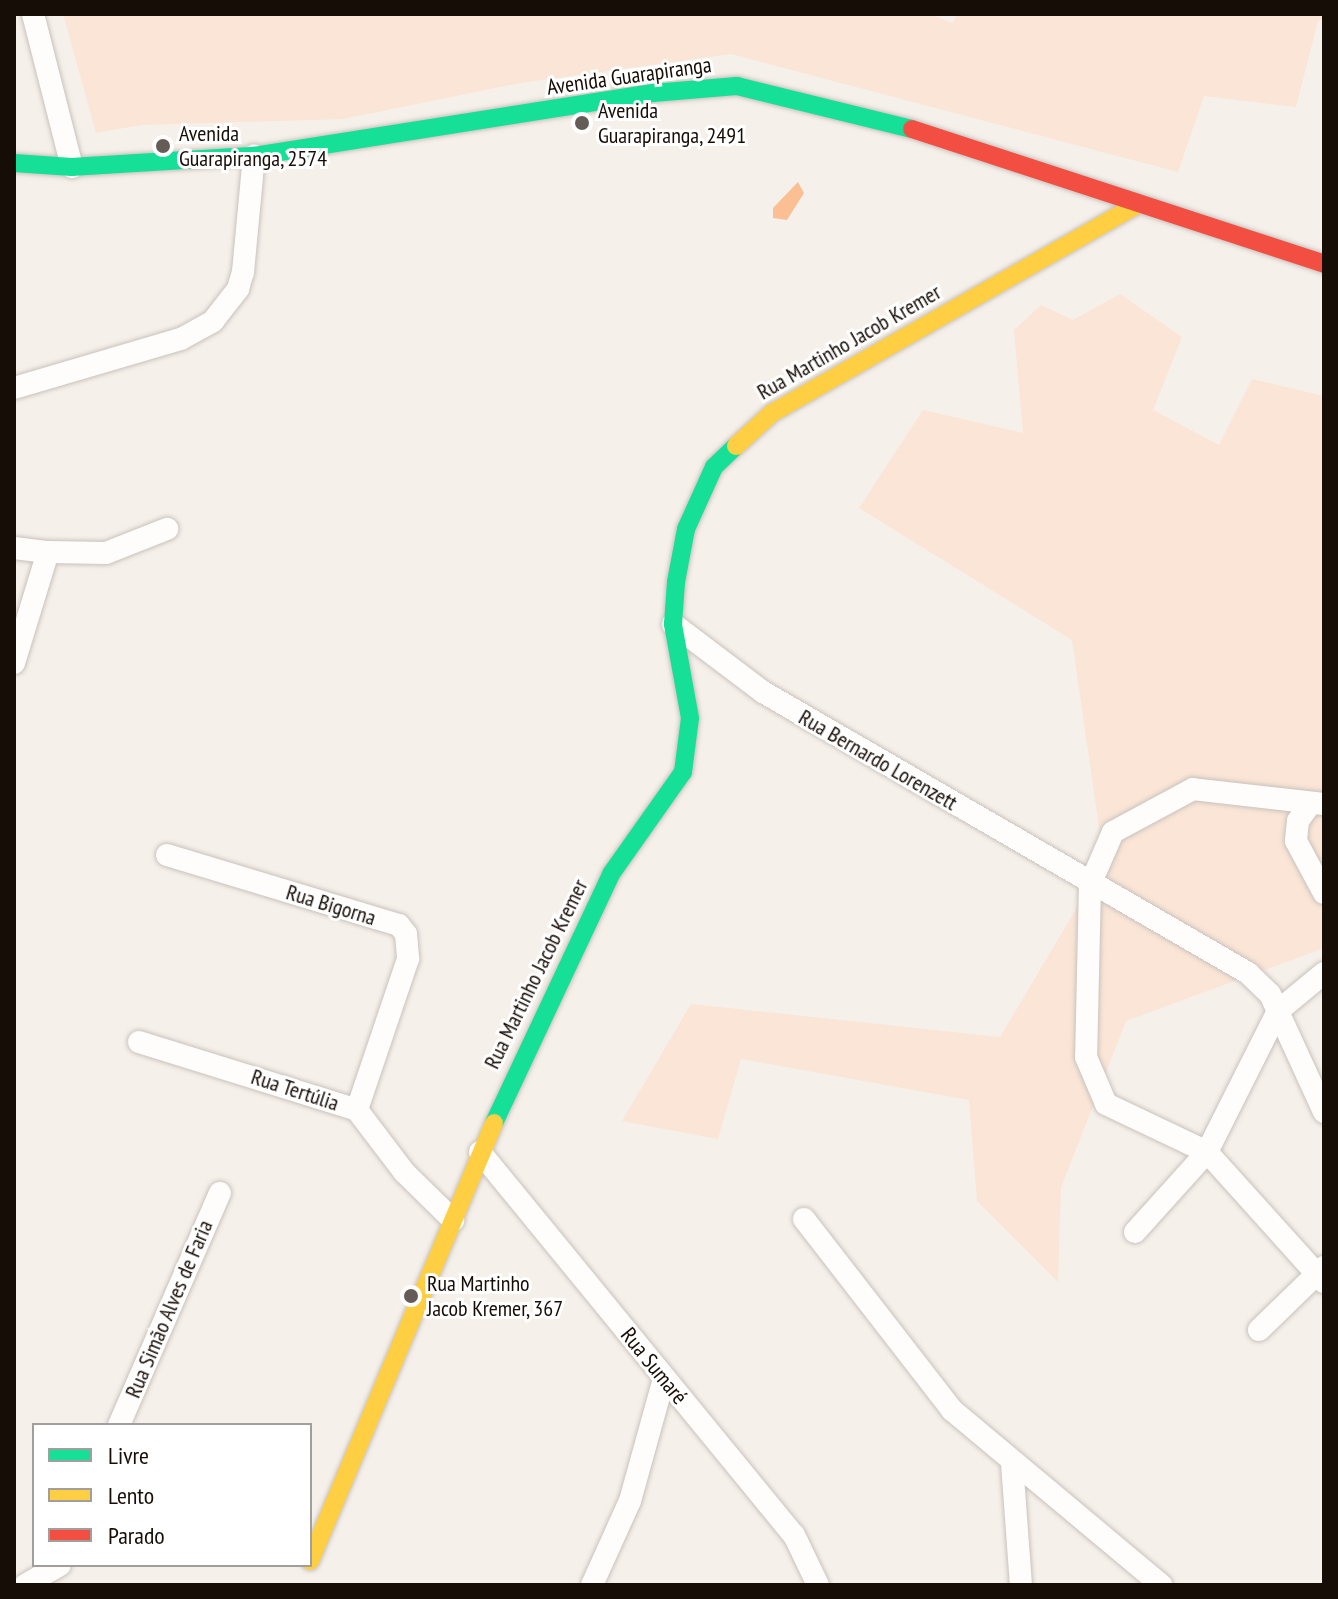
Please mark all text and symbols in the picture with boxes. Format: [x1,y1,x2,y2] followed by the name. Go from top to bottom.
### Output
[545,51,713,101] street label: Avenida Guarapiranga
[598,97,747,148] place label: Avenida Guarapiranga, 2491
[573,114,591,132] marker: Avenida Guarapiranga, 2491
[179,120,328,172] place label: Avenida Guarapiranga, 2574
[154,137,172,155] marker: Avenida Guarapiranga, 2574
[753,279,945,405] street label: Rua Martinho Jacob Kremer
[794,704,962,816] street label: Rua Bernardo Lorenzett
[479,875,593,1073] street label: Rua Martinho Jacob Kremer
[283,879,379,931] street label: Rua Bigorna
[248,1063,342,1117] street label: Rua Tertúlia
[120,1216,218,1402] street label: Rua Simão Alves de Faria
[427,1270,565,1322] place label: Rua Martinho Jacob Kremer, 367
[402,1287,420,1305] marker: Rua Martinho Jacob Kremer, 367
[615,1322,693,1410] street label: Rua Sumaré
[32,1423,312,1567] legend
[108,1440,149,1471] text: Livre
[108,1480,154,1511] text: Lento
[108,1520,165,1551] text: Parado

